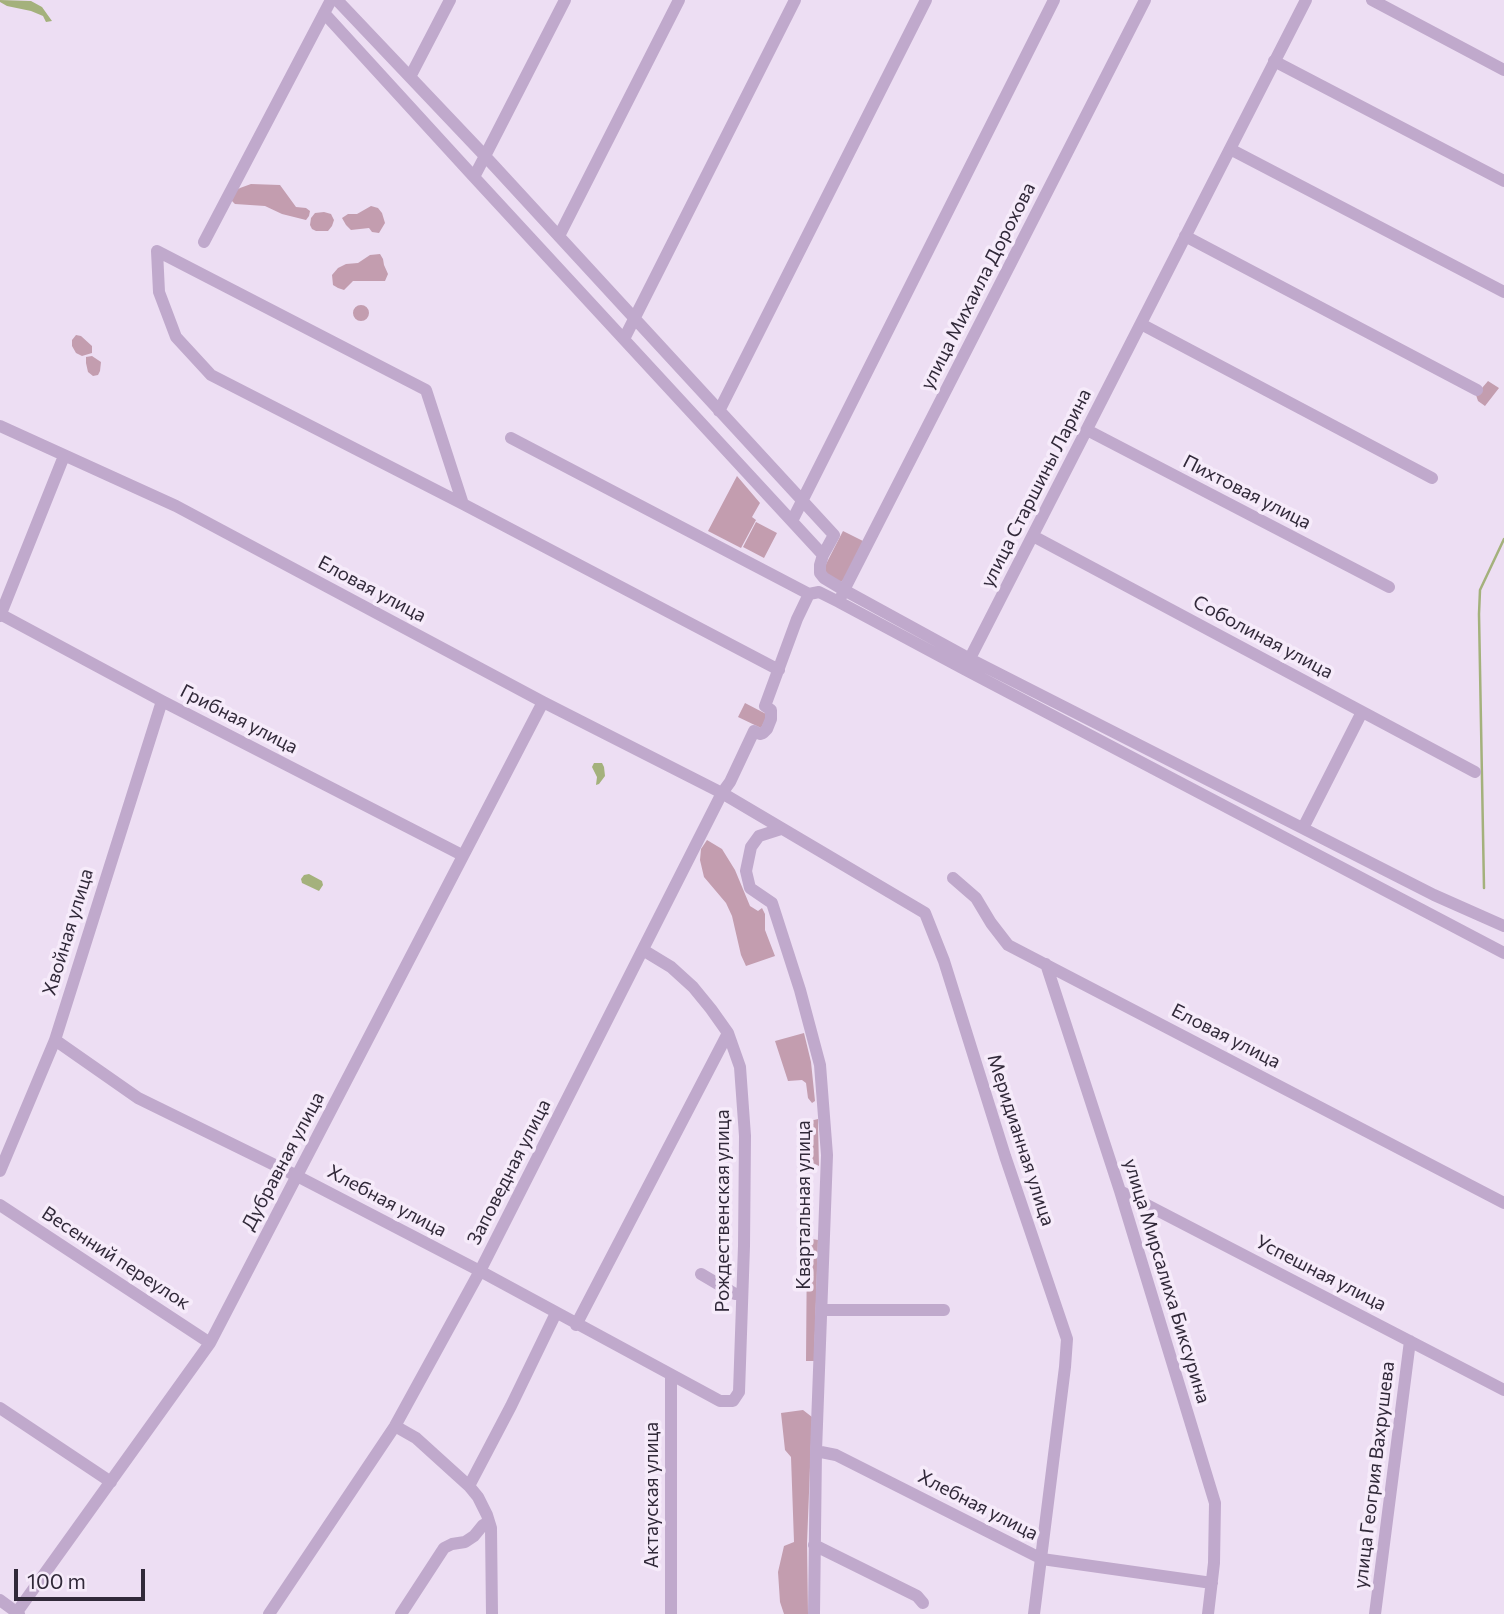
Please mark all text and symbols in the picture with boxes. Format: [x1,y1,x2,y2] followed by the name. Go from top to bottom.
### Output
[916,179,1040,393] street label: улица Михаила Дорохова
[976,385,1096,591] street label: улица Старшины Ларина
[1179,450,1315,534] street label: Пихтовая улица
[314,551,430,627] street label: Еловая улица
[1189,590,1337,684] street label: Соболиная улица
[176,680,302,758] street label: Грибная улица
[38,866,98,998] street label: Хвойная улица
[1168,999,1284,1073] street label: Еловая улица
[982,1051,1060,1229] street label: Меридианная улица
[237,1088,329,1234] street label: Дубравная улица
[462,1095,556,1249] street label: Заповедная улица
[712,1110,734,1312] street label: Рождественская улица
[793,1120,815,1290] street label: Квартальная улица
[1119,1156,1215,1406] street label: улица Мирсалиха Биксурина
[324,1160,450,1242] street label: Хлебная улица
[38,1202,194,1314] street label: Весенний переулок
[1252,1230,1390,1316] street label: Успешная улица
[1349,1360,1399,1590] street label: улица Геогрия Вахрушева
[641,1422,663,1568] street label: Актауская улица
[914,1465,1042,1545] street label: Хлебная улица
[18,1554,149,1598] scale bar
[27,1568,86,1593] text: 100 m

